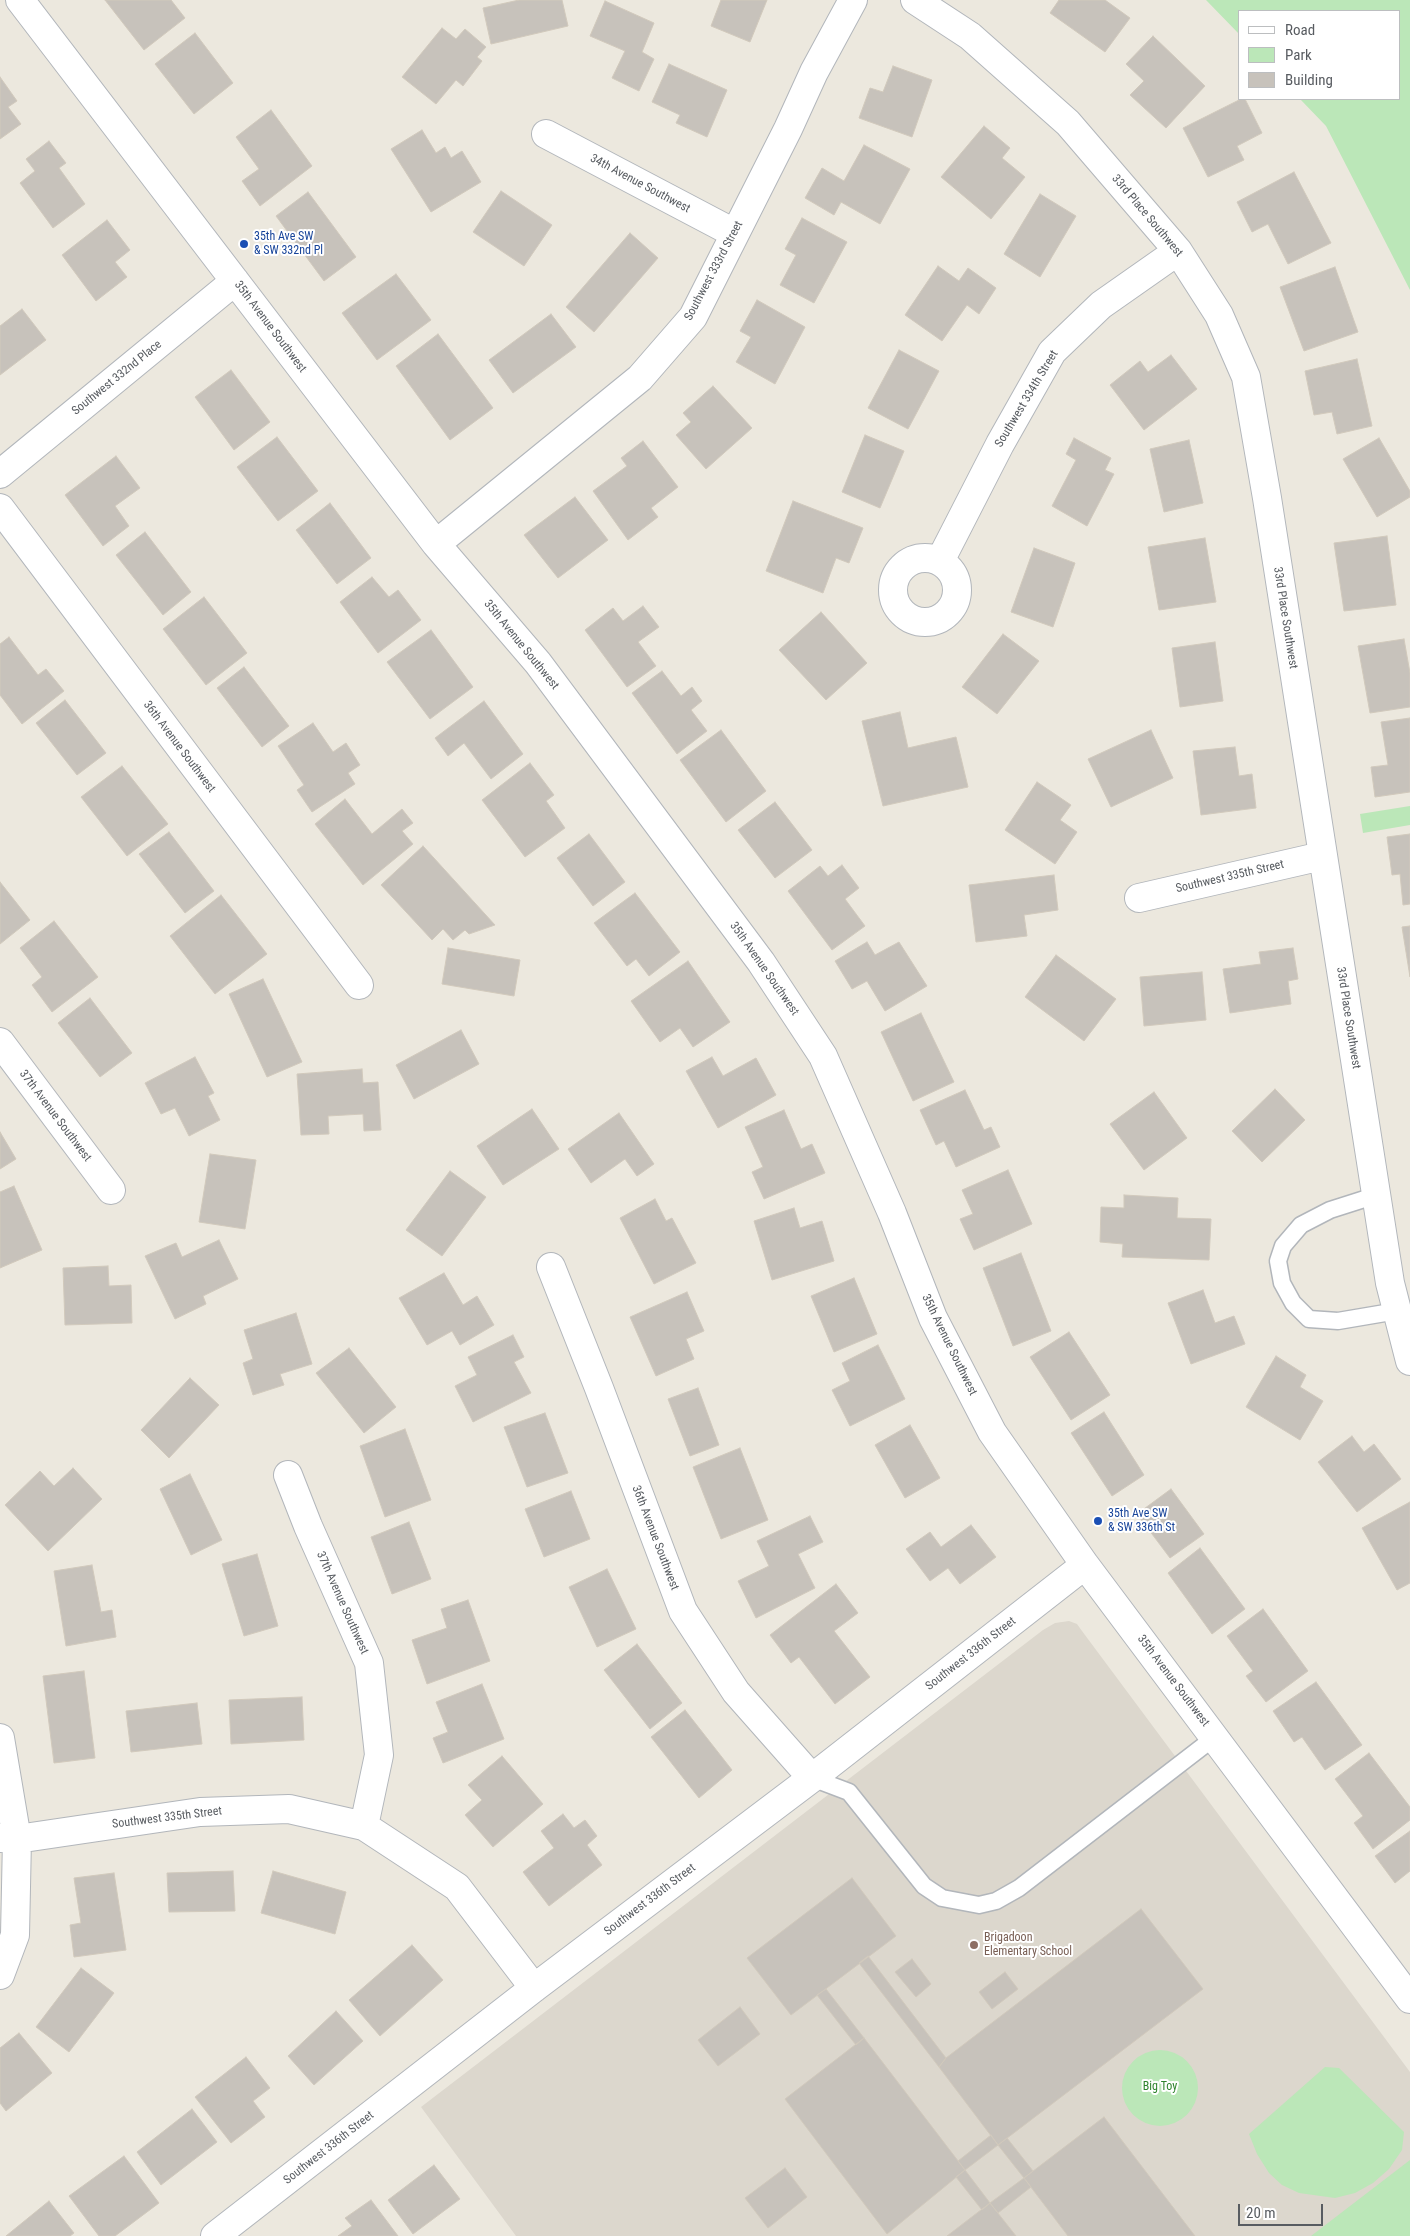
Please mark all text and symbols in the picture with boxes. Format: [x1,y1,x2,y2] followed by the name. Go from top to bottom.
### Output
[1238,10,1400,100] legend
[1285,21,1315,39] text: Road
[1285,46,1312,64] text: Park
[1285,71,1333,89] text: Building
[588,152,692,216] street label: 34th Avenue Southwest
[1108,172,1186,260] street label: 33rd Place Southwest
[682,219,746,323] street label: Southwest 333rd Street
[254,230,323,258] place label: 35th Ave SW & SW 332nd Pl
[238,238,250,250] marker: 35th Ave SW & SW 332nd Pl
[231,278,309,376] street label: 35th Avenue Southwest
[69,337,165,419] street label: Southwest 332nd Place
[992,348,1062,450] street label: Southwest 334th Street
[1270,566,1300,670] street label: 33rd Place Southwest
[480,597,562,693] street label: 35th Avenue Southwest
[140,698,218,796] street label: 36th Avenue Southwest
[1175,858,1285,896] street label: Southwest 335th Street
[726,919,802,1019] street label: 35th Avenue Southwest
[1333,966,1363,1070] street label: 33rd Place Southwest
[16,1067,94,1165] street label: 37th Avenue Southwest
[918,1292,980,1398] street label: 35th Avenue Southwest
[628,1484,682,1592] street label: 36th Avenue Southwest
[1108,1507,1175,1535] place label: 35th Ave SW & SW 336th St
[1092,1515,1104,1527] marker: 35th Ave SW & SW 336th St
[313,1549,371,1657] street label: 37th Avenue Southwest
[923,1614,1019,1694] street label: Southwest 336th Street
[1134,1632,1212,1730] street label: 35th Avenue Southwest
[111,1804,223,1832] street label: Southwest 335th Street
[602,1861,698,1939] street label: Southwest 336th Street
[984,1931,1072,1959] place label: Brigadoon Elementary School
[968,1939,980,1951] marker: Brigadoon Elementary School
[1143,2080,1177,2094] park label: Big Toy
[281,2108,377,2188] street label: Southwest 336th Street
[1240,2194,1325,2226] scale bar
[1246,2204,1276,2222] text: 20 m

